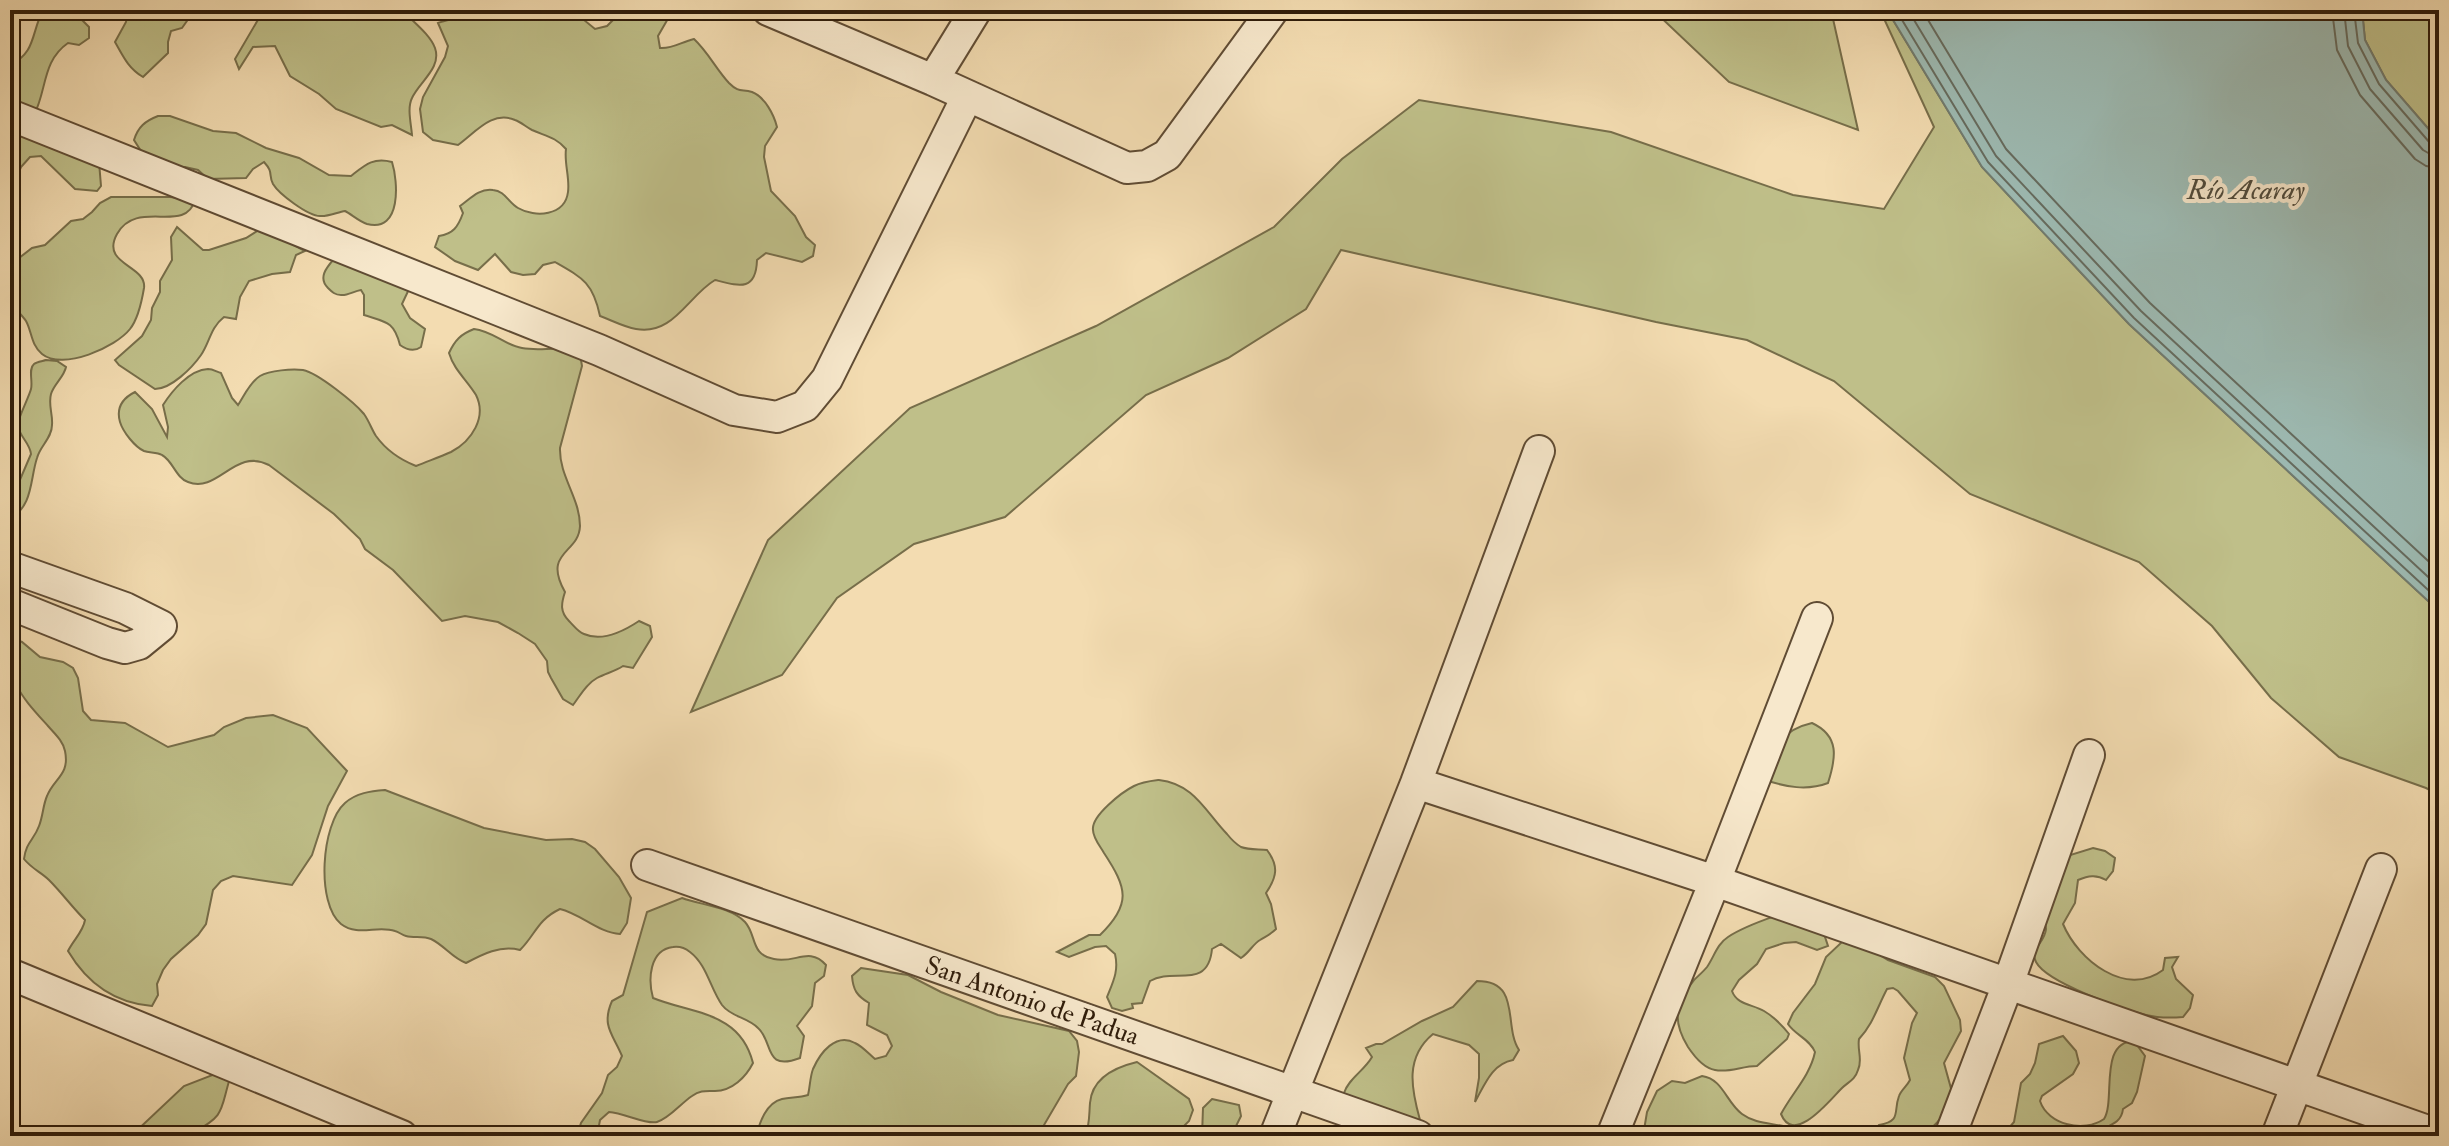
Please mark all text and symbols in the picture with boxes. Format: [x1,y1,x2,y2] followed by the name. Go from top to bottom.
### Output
[2186,173,2305,208] water label: Río Acaray
[921,949,1143,1053] street label: San Antonio de Padua

